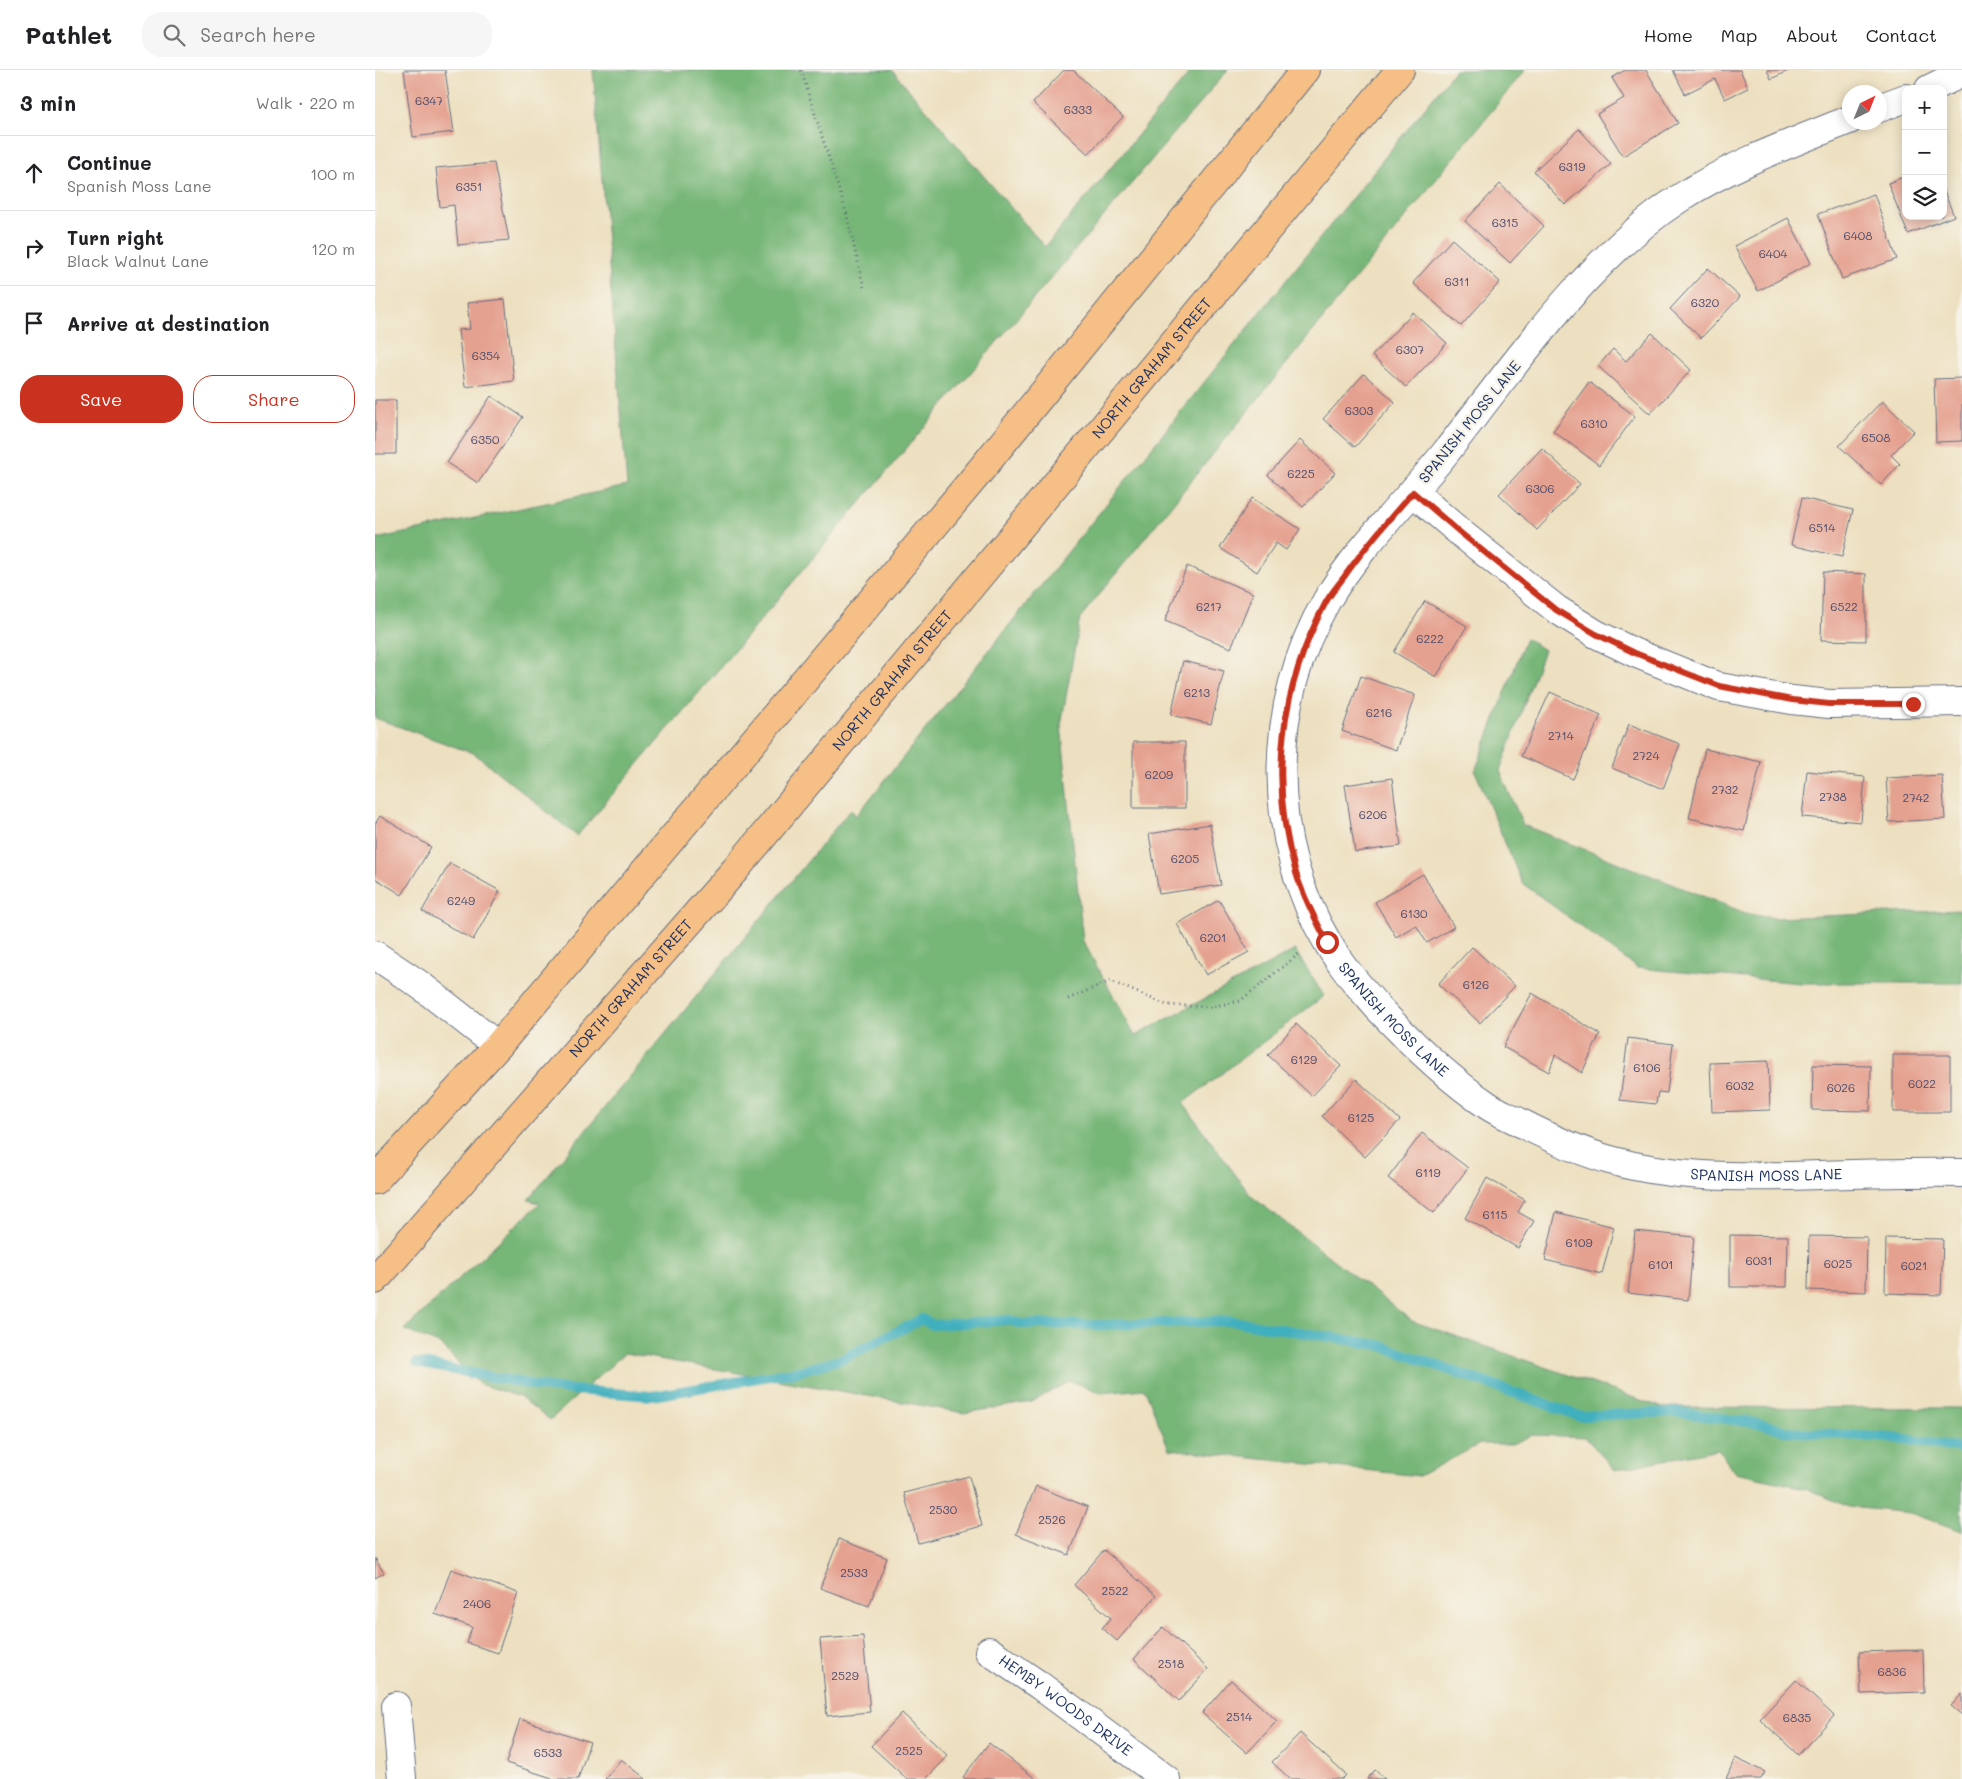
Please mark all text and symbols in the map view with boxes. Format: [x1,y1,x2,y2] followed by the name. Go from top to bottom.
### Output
[142,12,492,57] search box
[25,19,112,50] text: Pathlet
[160,21,188,49] icon: search
[200,22,316,47] text: Search here
[1644,23,1693,47] text: Home
[1721,23,1757,47] text: Map
[1785,23,1838,47] text: About
[1866,23,1937,47] text: Contact
[1842,85,1887,130] north arrow
[1902,85,1947,220] map controls
[1902,85,1947,130] button: +
[20,89,76,116] text: 3 min
[256,92,355,113] text: Walk · 220 m
[415,92,443,108] house number: 6347
[1064,101,1092,117] house number: 6333
[1902,130,1947,175] button: −
[67,150,152,175] text: Continue
[1559,158,1585,174] house number: 6319
[20,159,48,187] icon: ahead
[310,163,355,184] text: 100 m
[67,175,212,196] text: Spanish Moss Lane
[1902,175,1947,220] button: layers
[456,178,482,194] house number: 6351
[1492,214,1518,230] house number: 6315
[67,225,164,250] text: Turn right
[1844,227,1872,243] house number: 6408
[20,234,48,262] icon: right
[311,238,355,259] text: 120 m
[1759,245,1787,261] house number: 6404
[67,250,209,271] text: Black Walnut Lane
[1444,273,1470,289] house number: 6311
[1087,293,1216,442] street label: NORTH GRAHAM STREET
[1691,294,1720,310] house number: 6320
[20,309,48,337] icon: arrive
[67,311,270,336] text: Arrive at destination
[1396,341,1425,357] house number: 6307
[472,347,500,363] house number: 6354
[1414,356,1525,487] street label: SPANISH MOSS LANE
[20,375,183,423] button: Save
[193,375,355,423] button: Share
[1345,402,1373,418] house number: 6303
[1580,415,1608,431] house number: 6310
[1862,429,1890,445] house number: 6508
[471,431,500,447] house number: 6350
[1287,465,1315,481] house number: 6225
[1526,480,1554,496] house number: 6306
[1809,519,1835,535] house number: 6514
[1196,598,1222,614] house number: 6217
[1830,598,1858,614] house number: 6522
[827,605,956,755] street label: NORTH GRAHAM STREET
[1416,630,1444,646] house number: 6222
[1184,684,1210,700] house number: 6213
[1902,693,1925,716] route end
[1366,704,1392,720] house number: 6216
[1548,727,1574,743] house number: 2714
[1632,747,1660,763] house number: 2724
[1145,766,1173,782] house number: 6209
[1711,781,1739,797] house number: 2732
[1819,788,1847,804] house number: 2738
[1902,789,1930,805] house number: 2742
[1359,806,1387,822] house number: 6206
[1171,850,1199,866] house number: 6205
[447,892,475,908] house number: 6249
[1400,905,1428,921] house number: 6130
[564,914,696,1061] street label: NORTH GRAHAM STREET
[1200,929,1226,945] house number: 6201
[1316,931,1339,954] route start
[1334,957,1454,1081] street label: SPANISH MOSS LANE
[1463,976,1489,992] house number: 6126
[1291,1051,1317,1067] house number: 6129
[1633,1059,1661,1075] house number: 6106
[1908,1075,1936,1091] house number: 6022
[1726,1077,1754,1093] house number: 6032
[1827,1079,1855,1095] house number: 6026
[1348,1109,1374,1125] house number: 6125
[1690,1163,1843,1185] street label: SPANISH MOSS LANE
[1415,1164,1441,1180] house number: 6119
[1483,1206,1507,1222] house number: 6115
[1565,1234,1593,1250] house number: 6109
[1745,1252,1773,1268] house number: 6031
[1824,1255,1852,1271] house number: 6025
[1648,1256,1674,1272] house number: 6101
[1901,1257,1927,1273] house number: 6021
[929,1501,958,1517] house number: 2530
[1038,1511,1066,1527] house number: 2526
[840,1564,868,1580] house number: 2533
[1101,1582,1129,1598] house number: 2522
[463,1595,491,1611] house number: 2406
[995,1650,1137,1760] street label: HEMBY WOODS DRIVE
[1158,1655,1184,1671] house number: 2518
[1878,1663,1906,1679] house number: 6836
[831,1667,859,1683] house number: 2529
[1226,1708,1252,1724] house number: 2514
[1783,1709,1811,1725] house number: 6835
[895,1742,923,1758] house number: 2525
[534,1744,562,1760] house number: 6533

